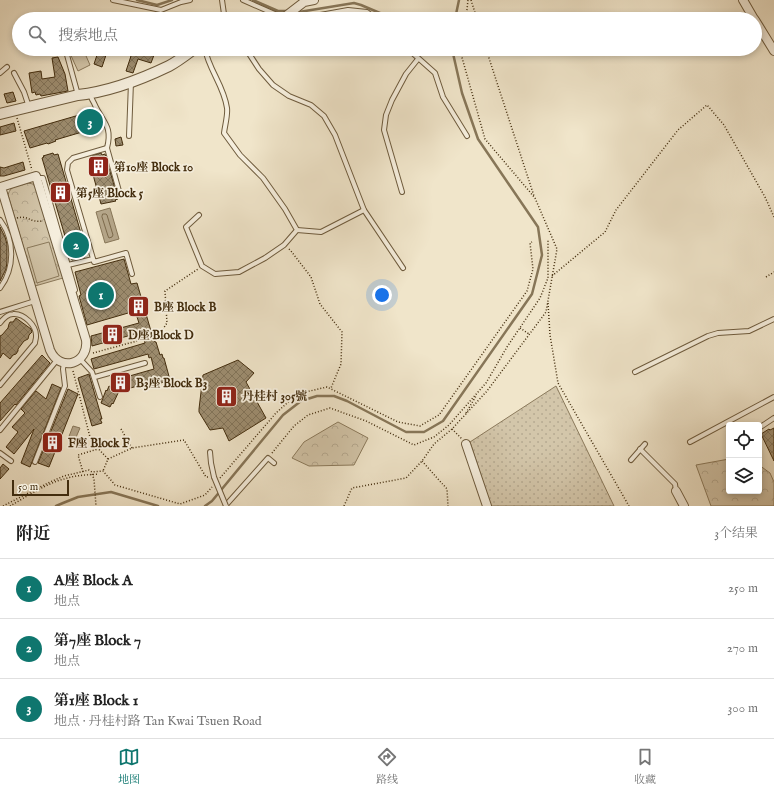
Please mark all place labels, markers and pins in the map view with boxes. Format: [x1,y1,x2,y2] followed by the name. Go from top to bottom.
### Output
[77,107,103,137] pin: 3
[86,154,112,180] building icon: 第10座 Block 10
[114,160,193,175] place label: 第10座 Block 10
[47,180,73,206] building icon: 第5座 Block 5
[76,186,144,201] place label: 第5座 Block 5
[63,230,89,260] pin: 2
[88,280,114,310] pin: 1
[126,294,152,320] building icon: B座 Block B
[154,300,216,315] place label: B座 Block B
[99,322,125,348] building icon: D座 Block D
[128,328,194,343] place label: D座 Block D
[108,370,134,396] building icon: B3座 Block B3
[136,376,207,391] place label: B3座 Block B3
[214,383,240,409] building icon: 丹桂村 305號
[242,389,307,404] place label: 丹桂村 305號
[39,430,65,456] building icon: F座 Block F
[68,436,130,451] place label: F座 Block F

